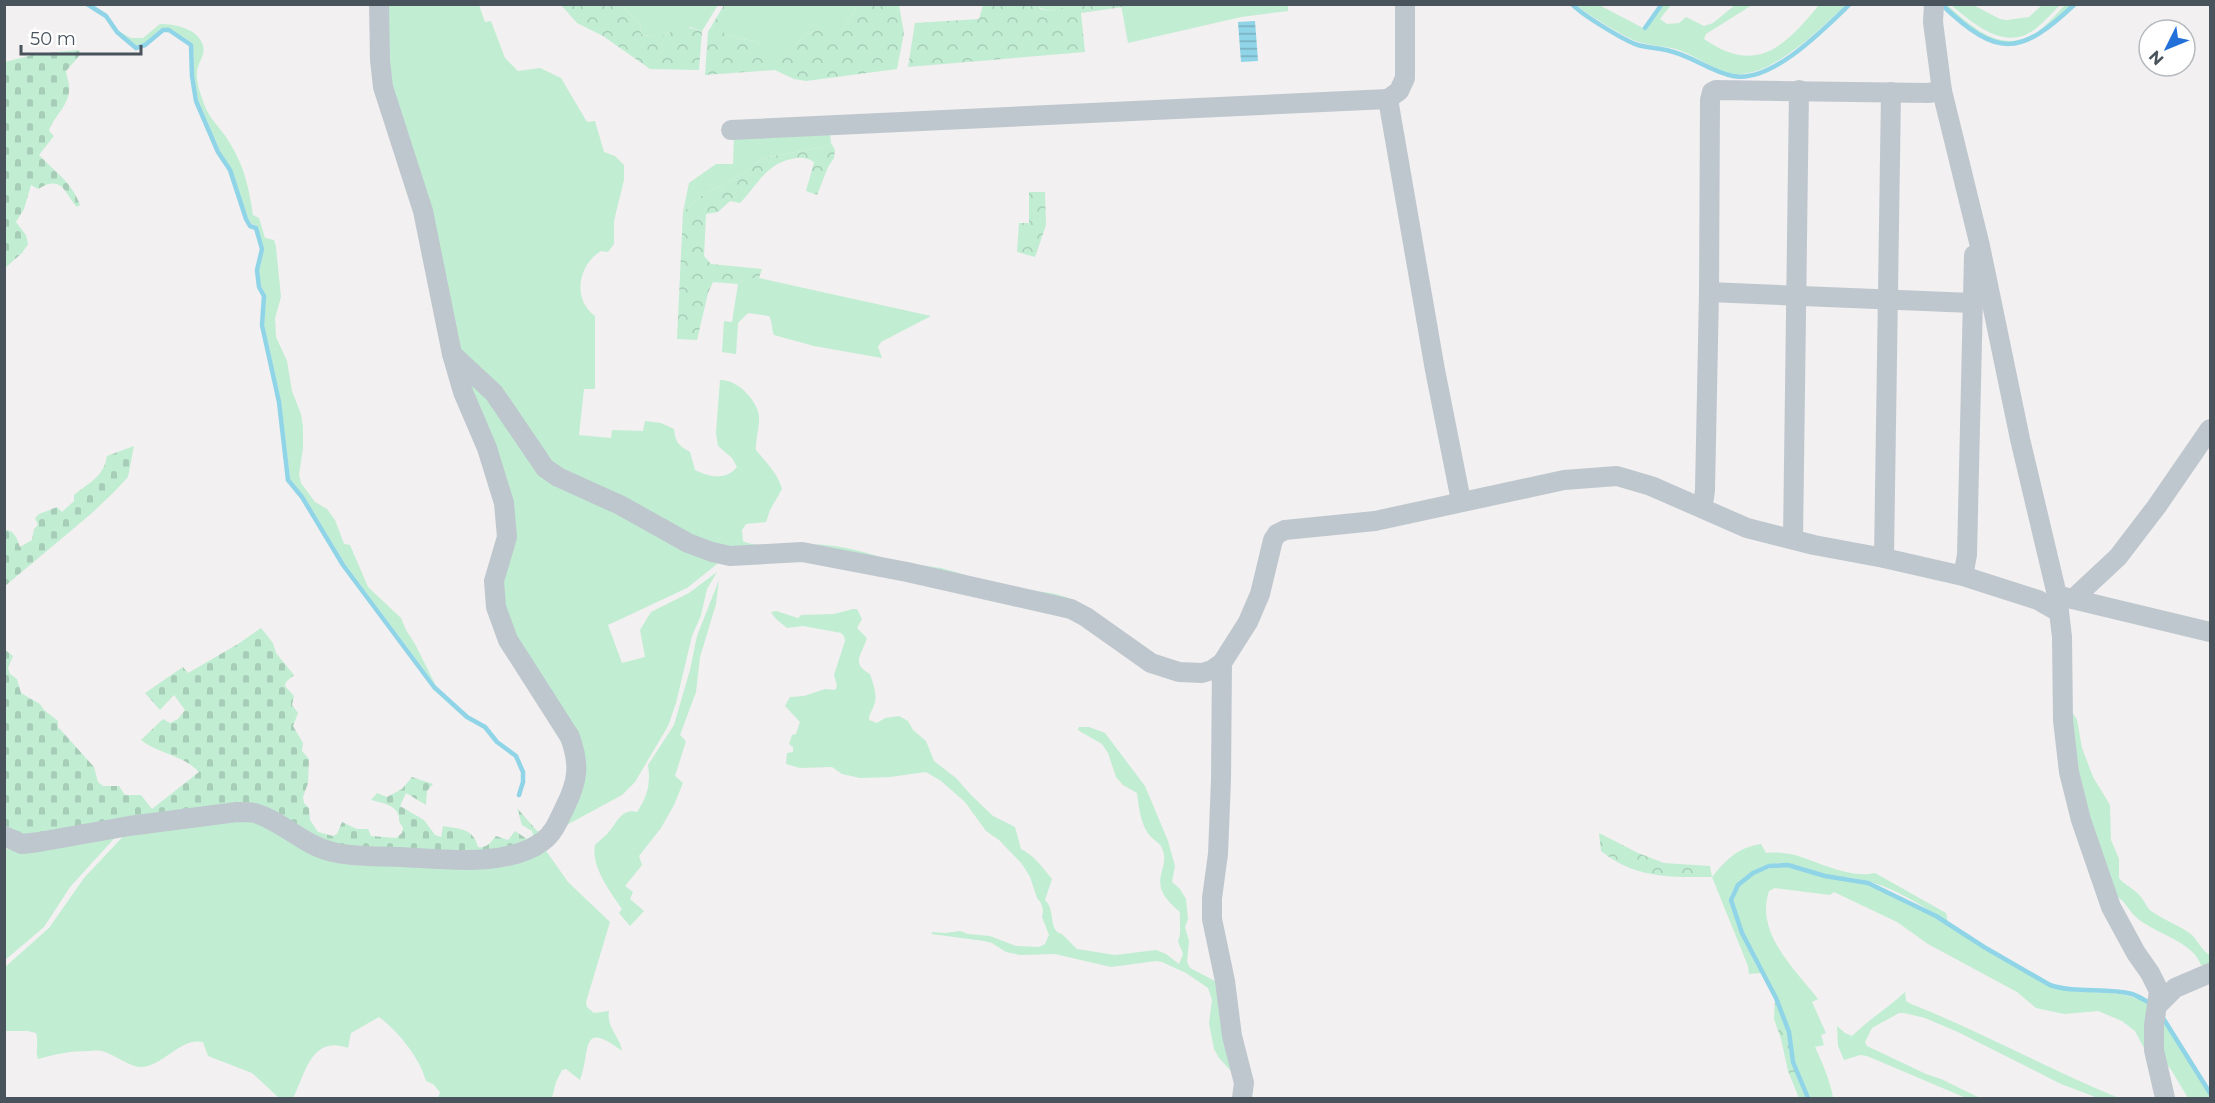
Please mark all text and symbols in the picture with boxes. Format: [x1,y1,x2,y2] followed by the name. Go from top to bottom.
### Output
[21,18,141,56] scale bar
[2137,18,2197,78] north arrow
[30,28,76,50] text: 50 m
[2145,47,2168,69] text: N

